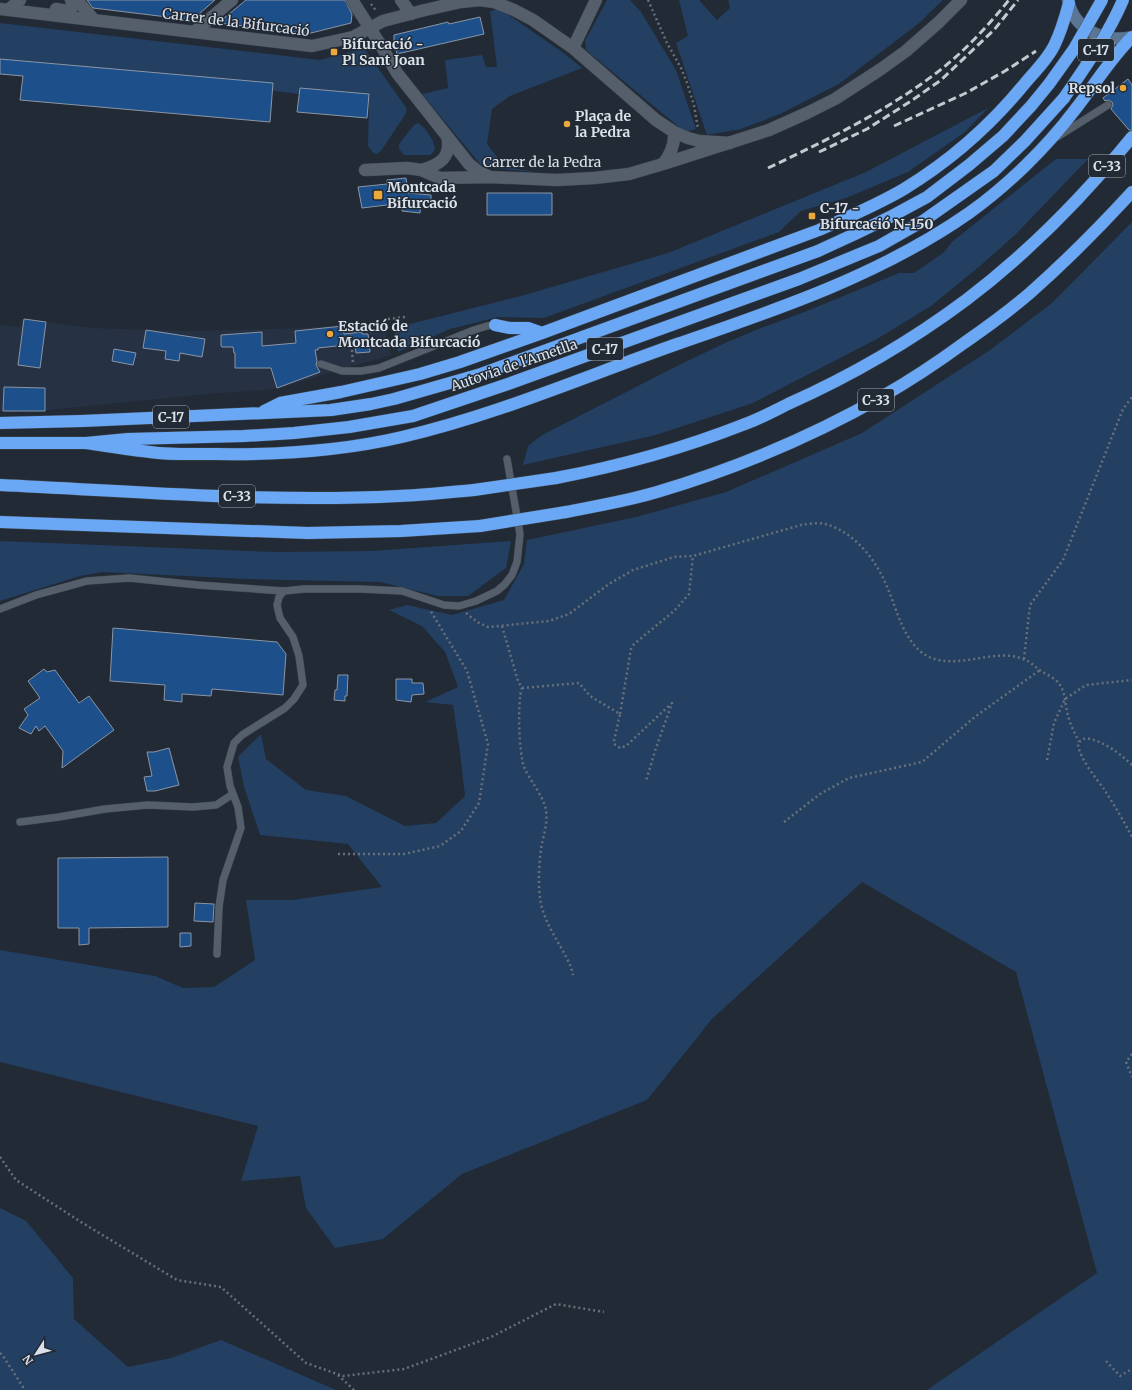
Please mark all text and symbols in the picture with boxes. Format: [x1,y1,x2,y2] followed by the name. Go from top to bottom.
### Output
[161,4,311,40] street label: Carrer de la Bifurcació
[342,35,425,69] place label: Bifurcació - Pl Sant Joan
[1078,39,1114,61] road number: C-17
[329,47,339,57] marker: Bifurcació - Pl Sant Joan
[1069,79,1115,97] place label: Repsol
[1118,83,1128,93] marker: Repsol
[575,107,631,141] place label: Plaça de la Pedra
[562,119,572,129] marker: Plaça de la Pedra
[483,153,602,171] street label: Carrer de la Pedra
[1089,155,1125,177] road number: C-33
[387,178,457,212] place label: Montcada Bifurcació
[372,189,384,201] marker: Montcada Bifurcació
[820,199,934,233] place label: C-17 - Bifurcació N-150
[807,211,817,221] marker: C-17 - Bifurcació N-150
[338,317,480,351] place label: Estació de Montcada Bifurcació
[325,329,335,339] marker: Estació de Montcada Bifurcació
[447,335,580,395] street label: Autovia de l'Ametlla
[587,338,623,360] road number: C-17
[858,389,894,411] road number: C-33
[153,406,189,428] road number: C-17
[219,485,255,507] road number: C-33
[16,1334,56,1374] north arrow
[20,1352,36,1368] text: N

